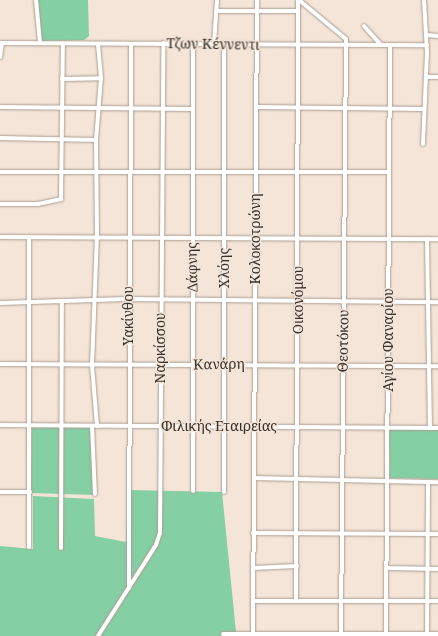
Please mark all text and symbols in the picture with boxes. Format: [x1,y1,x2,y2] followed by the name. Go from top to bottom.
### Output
[166,35,260,53] street label: Τζων Κέννεντι
[247,193,263,285] street label: Κολοκοτρώνη
[183,242,201,292] street label: Δάφνης
[216,248,232,288] street label: Χλόης
[290,266,306,334] street label: Οικονόμου
[120,286,136,346] street label: Υακίνθου
[380,288,396,392] street label: Αγίου Φαναρίου
[334,309,352,373] street label: Θεοτόκου
[152,313,168,383] street label: Ναρκίσσου
[193,355,245,373] street label: Κανάρη
[161,418,277,434] street label: Φιλικής Εταιρείας

